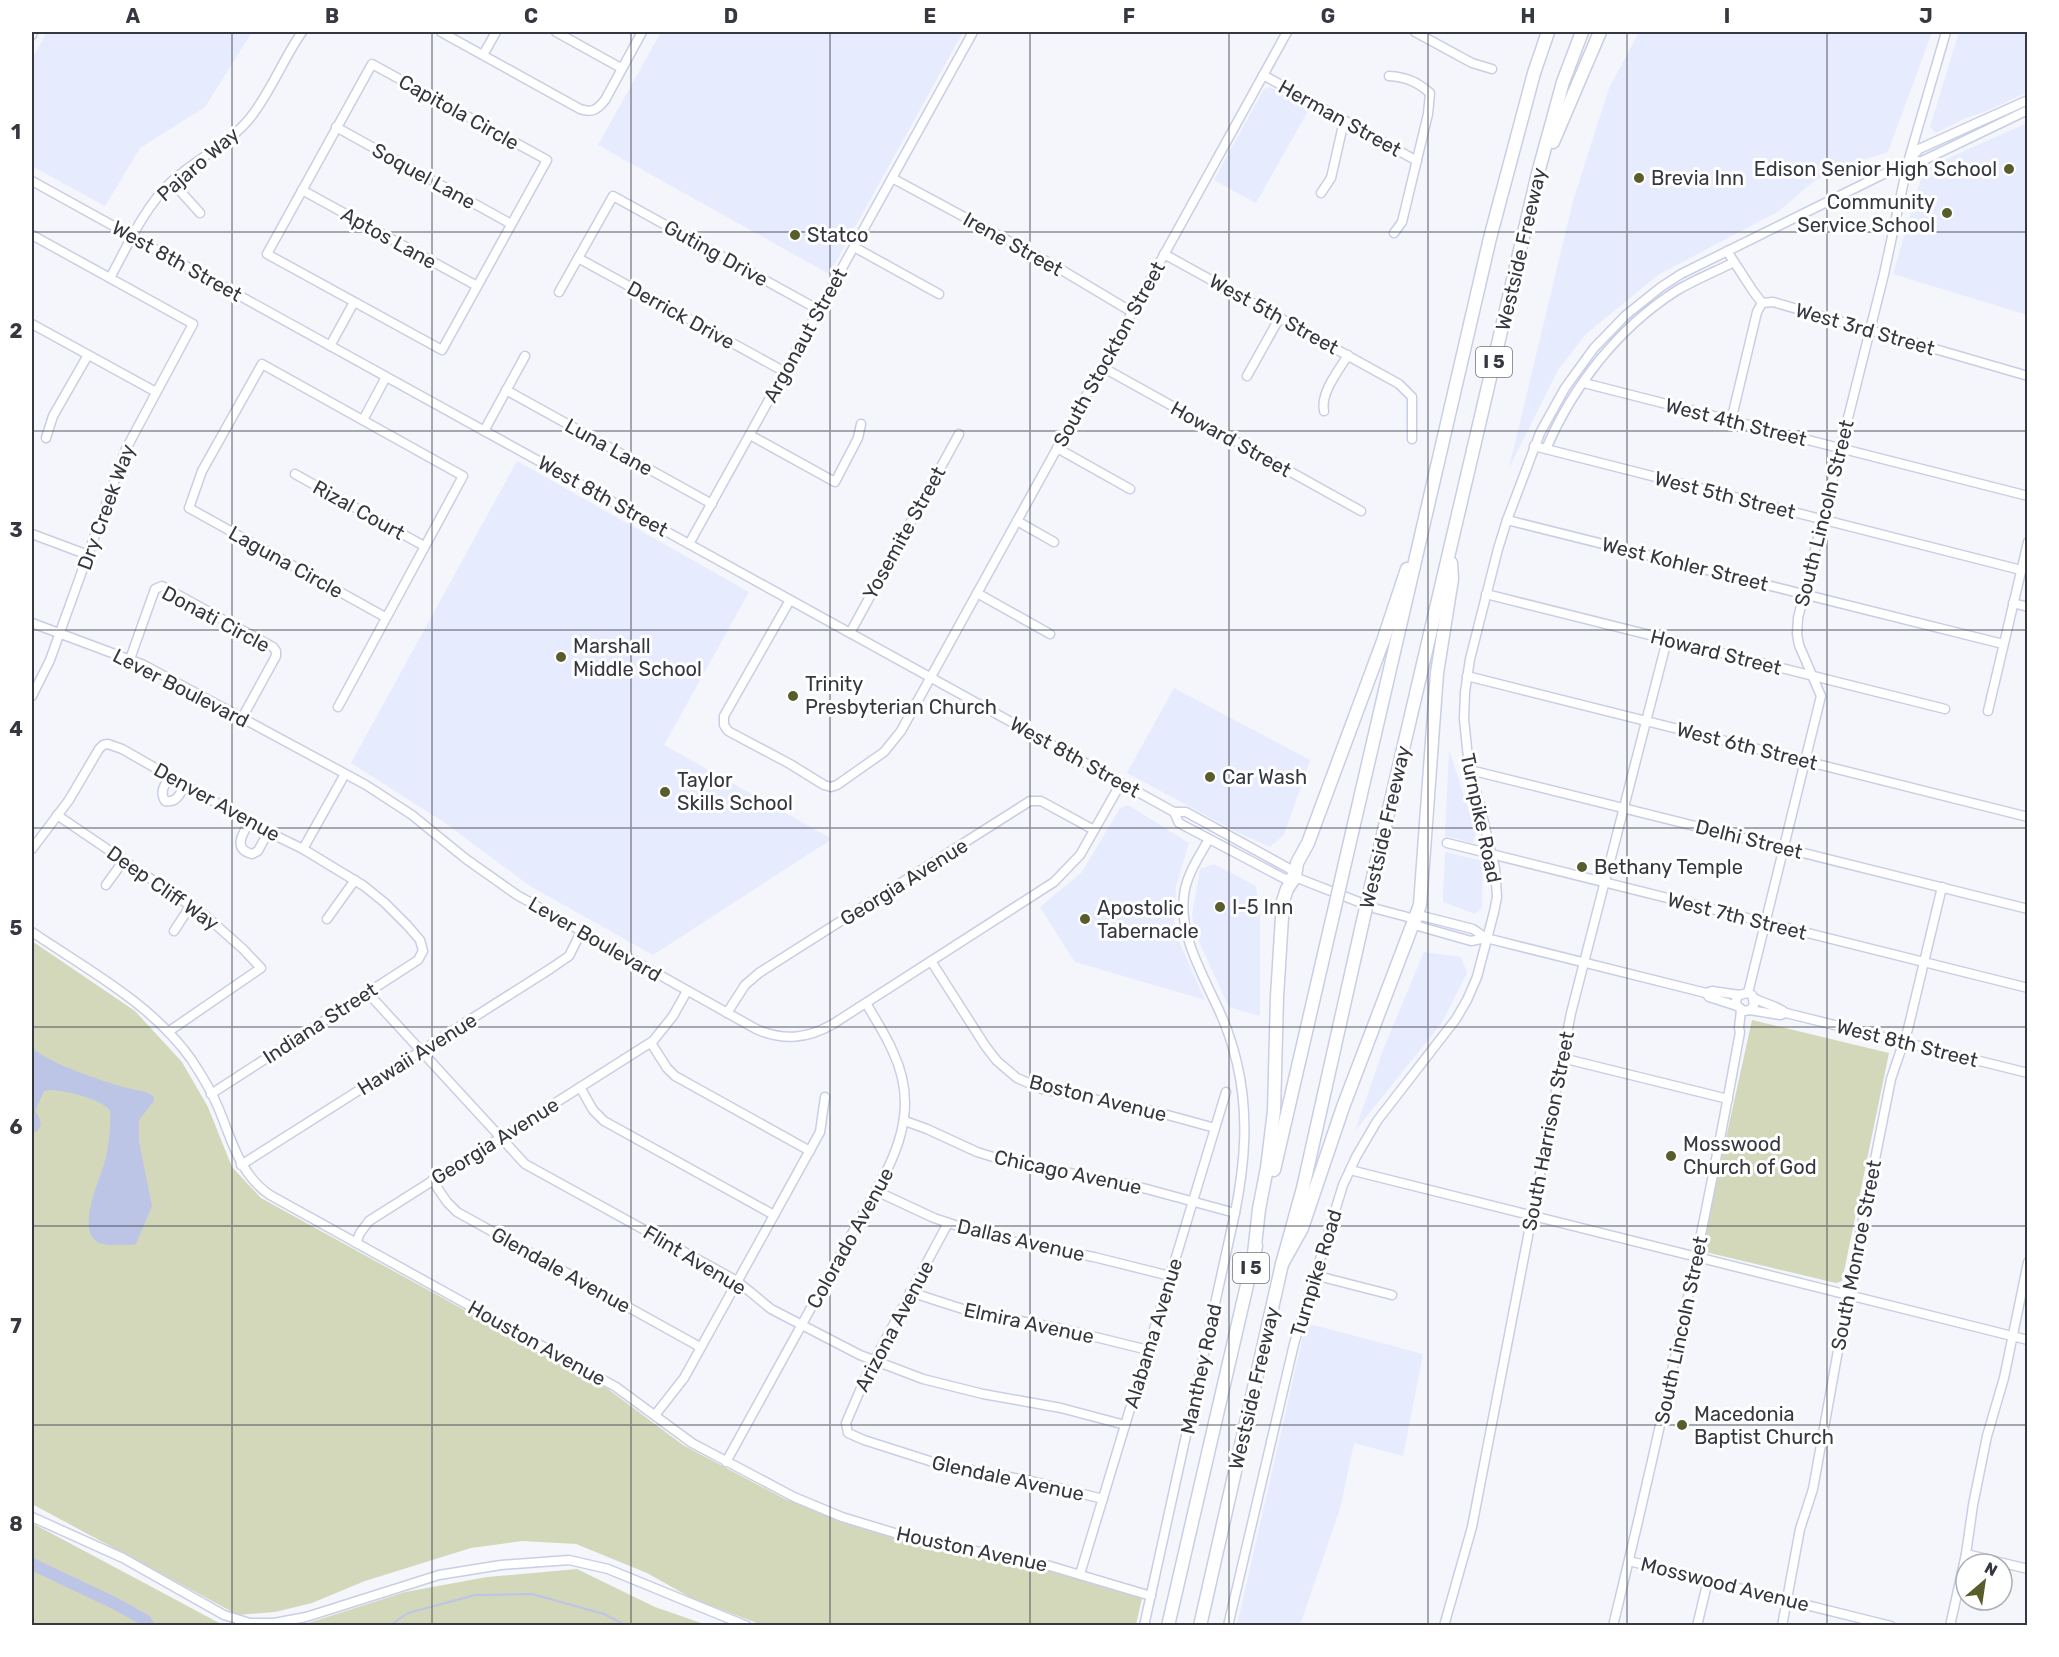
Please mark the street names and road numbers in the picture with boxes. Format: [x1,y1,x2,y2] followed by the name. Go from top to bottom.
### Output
[395,69,523,155] street label: Capitola Circle
[1274,74,1406,162] street label: Herman Street
[152,122,244,206] street label: Pajaro Way
[368,138,480,214] street label: Soquel Lane
[1491,165,1551,333] street label: Westside Freeway
[337,202,441,274] street label: Aptos Lane
[959,207,1067,281] street label: Irene Street
[108,215,246,307] street label: West 8th Street
[660,215,772,291] street label: Guting Drive
[1048,257,1170,451] street label: South Stockton Street
[758,263,852,406] street label: Argonaut Street
[1205,269,1343,360] street label: West 5th Street
[623,276,739,354] street label: Derrick Drive
[1793,298,1938,360] street label: West 3rd Street
[1476,347,1512,377] road number: I 5
[1663,393,1809,451] street label: West 4th Street
[1166,396,1296,482] street label: Howard Street
[561,413,657,481] street label: Luna Lane
[1789,417,1859,609] street label: South Lincoln Street
[72,441,140,573] street label: Dry Creek Way
[534,450,672,542] street label: West 8th Street
[858,462,951,604] street label: Yosemite Street
[1652,466,1798,524] street label: West 5th Street
[309,475,409,545] street label: Rizal Court
[225,521,347,603] street label: Laguna Circle
[1599,532,1771,596] street label: West Kohler Street
[158,581,274,657] street label: Donati Circle
[1648,624,1784,680] street label: Howard Street
[109,643,253,733] street label: Lever Boulevard
[1006,711,1144,803] street label: West 8th Street
[1674,717,1820,775] street label: West 6th Street
[1355,743,1415,911] street label: Westside Freeway
[1456,751,1506,885] street label: Turnpike Road
[150,757,284,847] street label: Denver Avenue
[1693,814,1805,864] street label: Delhi Street
[836,833,972,931] street label: Georgia Avenue
[102,840,224,936] street label: Deep Cliff Way
[1665,887,1809,945] street label: West 7th Street
[524,891,666,987] street label: Lever Boulevard
[258,977,382,1069] street label: Indiana Street
[353,1008,481,1100] street label: Hawaii Avenue
[1834,1014,1980,1072] street label: West 8th Street
[1517,1029,1579,1233] street label: South Harrison Street
[1027,1069,1169,1127] street label: Boston Avenue
[427,1092,563,1190] street label: Georgia Avenue
[992,1145,1144,1199] street label: Chicago Avenue
[1826,1158,1886,1352] street label: South Monroe Street
[801,1163,899,1313] street label: Colorado Avenue
[1285,1206,1347,1340] street label: Turnpike Road
[955,1214,1087,1266] street label: Dallas Avenue
[639,1220,751,1300] street label: Flint Avenue
[487,1222,635,1318] street label: Glendale Avenue
[1649,1234,1713,1426] street label: South Lincoln Street
[1233,1253,1269,1283] road number: I 5
[1119,1255,1187,1411] street label: Alabama Avenue
[849,1256,939,1396] street label: Arizona Avenue
[464,1295,610,1391] street label: Houston Avenue
[962,1297,1096,1349] street label: Elmira Avenue
[1175,1302,1227,1436] street label: Manthey Road
[1224,1304,1284,1472] street label: Westside Freeway
[930,1450,1086,1506] street label: Glendale Avenue
[894,1521,1050,1577] street label: Houston Avenue
[1638,1551,1812,1617] street label: Mosswood Avenue

